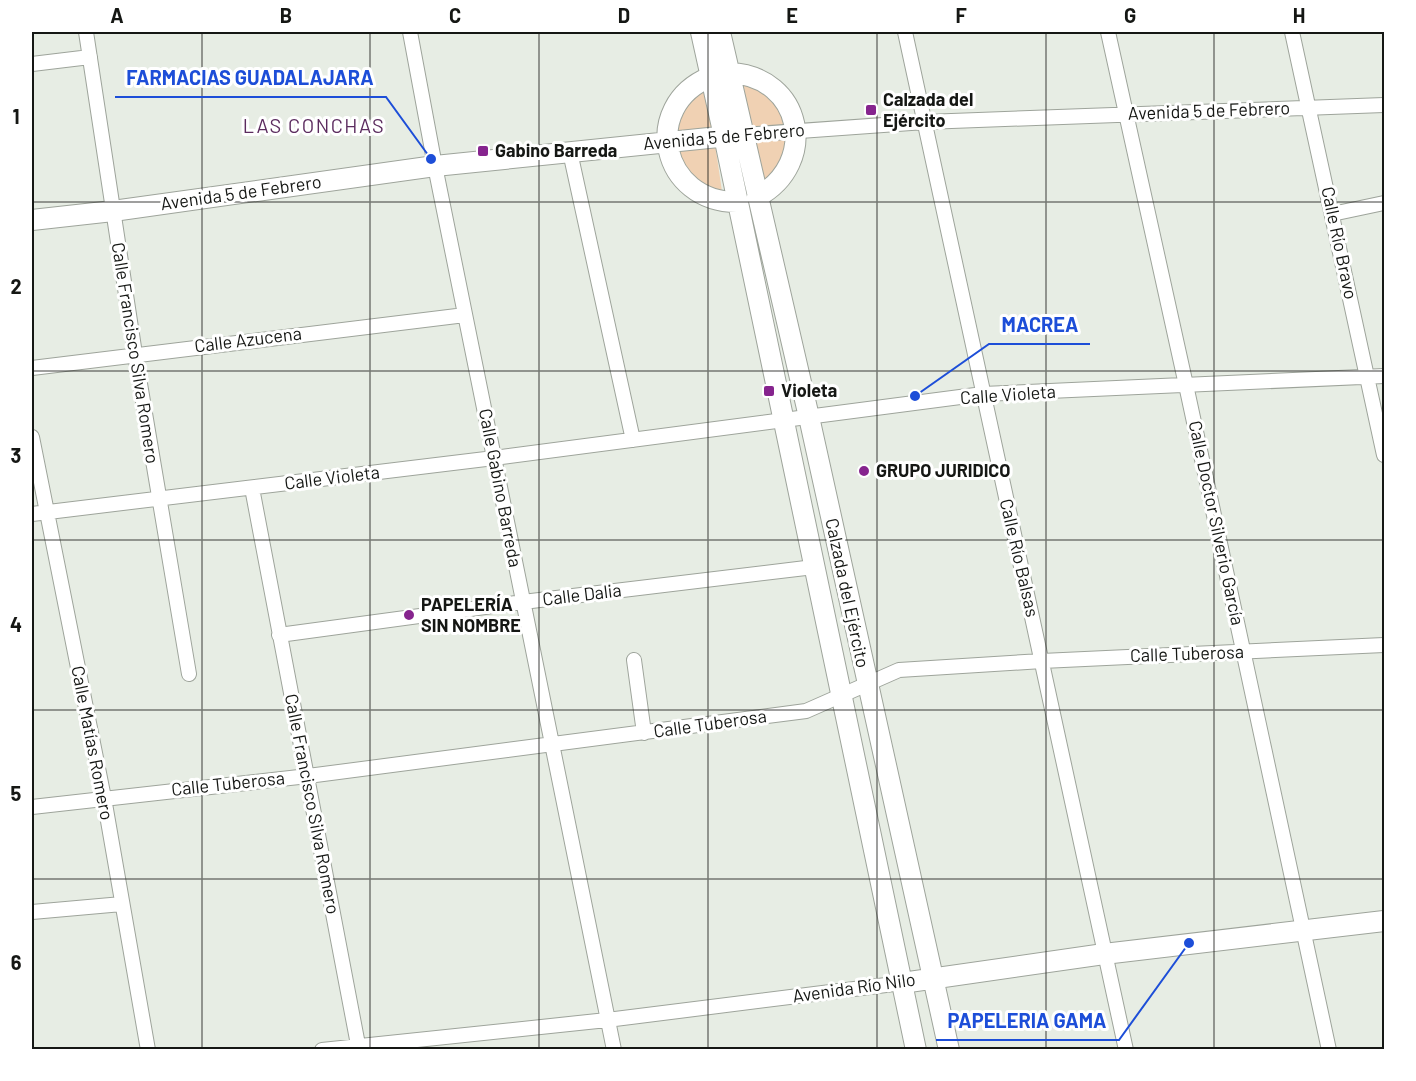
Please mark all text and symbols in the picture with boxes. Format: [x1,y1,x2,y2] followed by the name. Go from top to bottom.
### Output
[110,3,124,27] text: A
[280,3,292,27] text: B
[449,3,461,27] text: C
[618,3,630,27] text: D
[786,3,798,27] text: E
[955,3,967,27] text: F
[1124,3,1136,27] text: G
[1293,3,1305,27] text: H
[115,59,386,97] callout: FARMACIAS GUADALAJARA
[126,65,374,89] text: FARMACIAS GUADALAJARA
[883,88,973,131] place label: Calzada del Ejército
[1127,96,1290,124] street label: Avenida 5 de Febrero
[864,103,878,117] marker: Calzada del Ejército
[12,104,20,128] text: 1
[243,113,385,137] district label: LAS CONCHAS
[642,118,806,154] street label: Avenida 5 de Febrero
[495,139,617,161] place label: Gabino Barreda
[476,144,490,158] marker: Gabino Barreda
[159,170,323,214] street label: Avenida 5 de Febrero
[1317,184,1363,301] street label: Calle Río Bravo
[108,241,164,465] street label: Calle Francisco Silva Romero
[10,274,22,298] text: 2
[989,306,1090,344] callout: MACREA
[1002,312,1078,336] text: MACREA
[193,322,303,356] street label: Calle Azucena
[781,379,837,401] place label: Violeta
[959,380,1057,408] street label: Calle Violeta
[762,384,776,398] marker: Violeta
[475,407,527,569] street label: Calle Gabino Barreda
[1185,418,1249,627] street label: Calle Doctor Silverio García
[11,443,21,467] text: 3
[876,459,1011,481] place label: GRUPO JURIDICO
[283,460,381,494] street label: Calle Violeta
[857,464,871,478] marker: GRUPO JURIDICO
[996,496,1044,619] street label: Calle Río Balsas
[821,516,875,670] street label: Calzada del Ejército
[541,578,623,610] street label: Calle Dalia
[421,593,521,636] place label: PAPELERÍA SIN NOMBRE
[402,608,416,622] marker: PAPELERÍA SIN NOMBRE
[10,612,22,636] text: 4
[1130,640,1244,666] street label: Calle Tuberosa
[67,664,119,822] street label: Calle Matías Romero
[281,692,345,916] street label: Calle Francisco Silva Romero
[652,704,768,742] street label: Calle Tuberosa
[170,766,286,800] street label: Calle Tuberosa
[11,781,22,805] text: 5
[11,950,22,974] text: 6
[791,967,917,1007] street label: Avenida Río Nilo
[936,1002,1119,1040] callout: PAPELERIA GAMA
[948,1008,1107,1032] text: PAPELERIA GAMA

